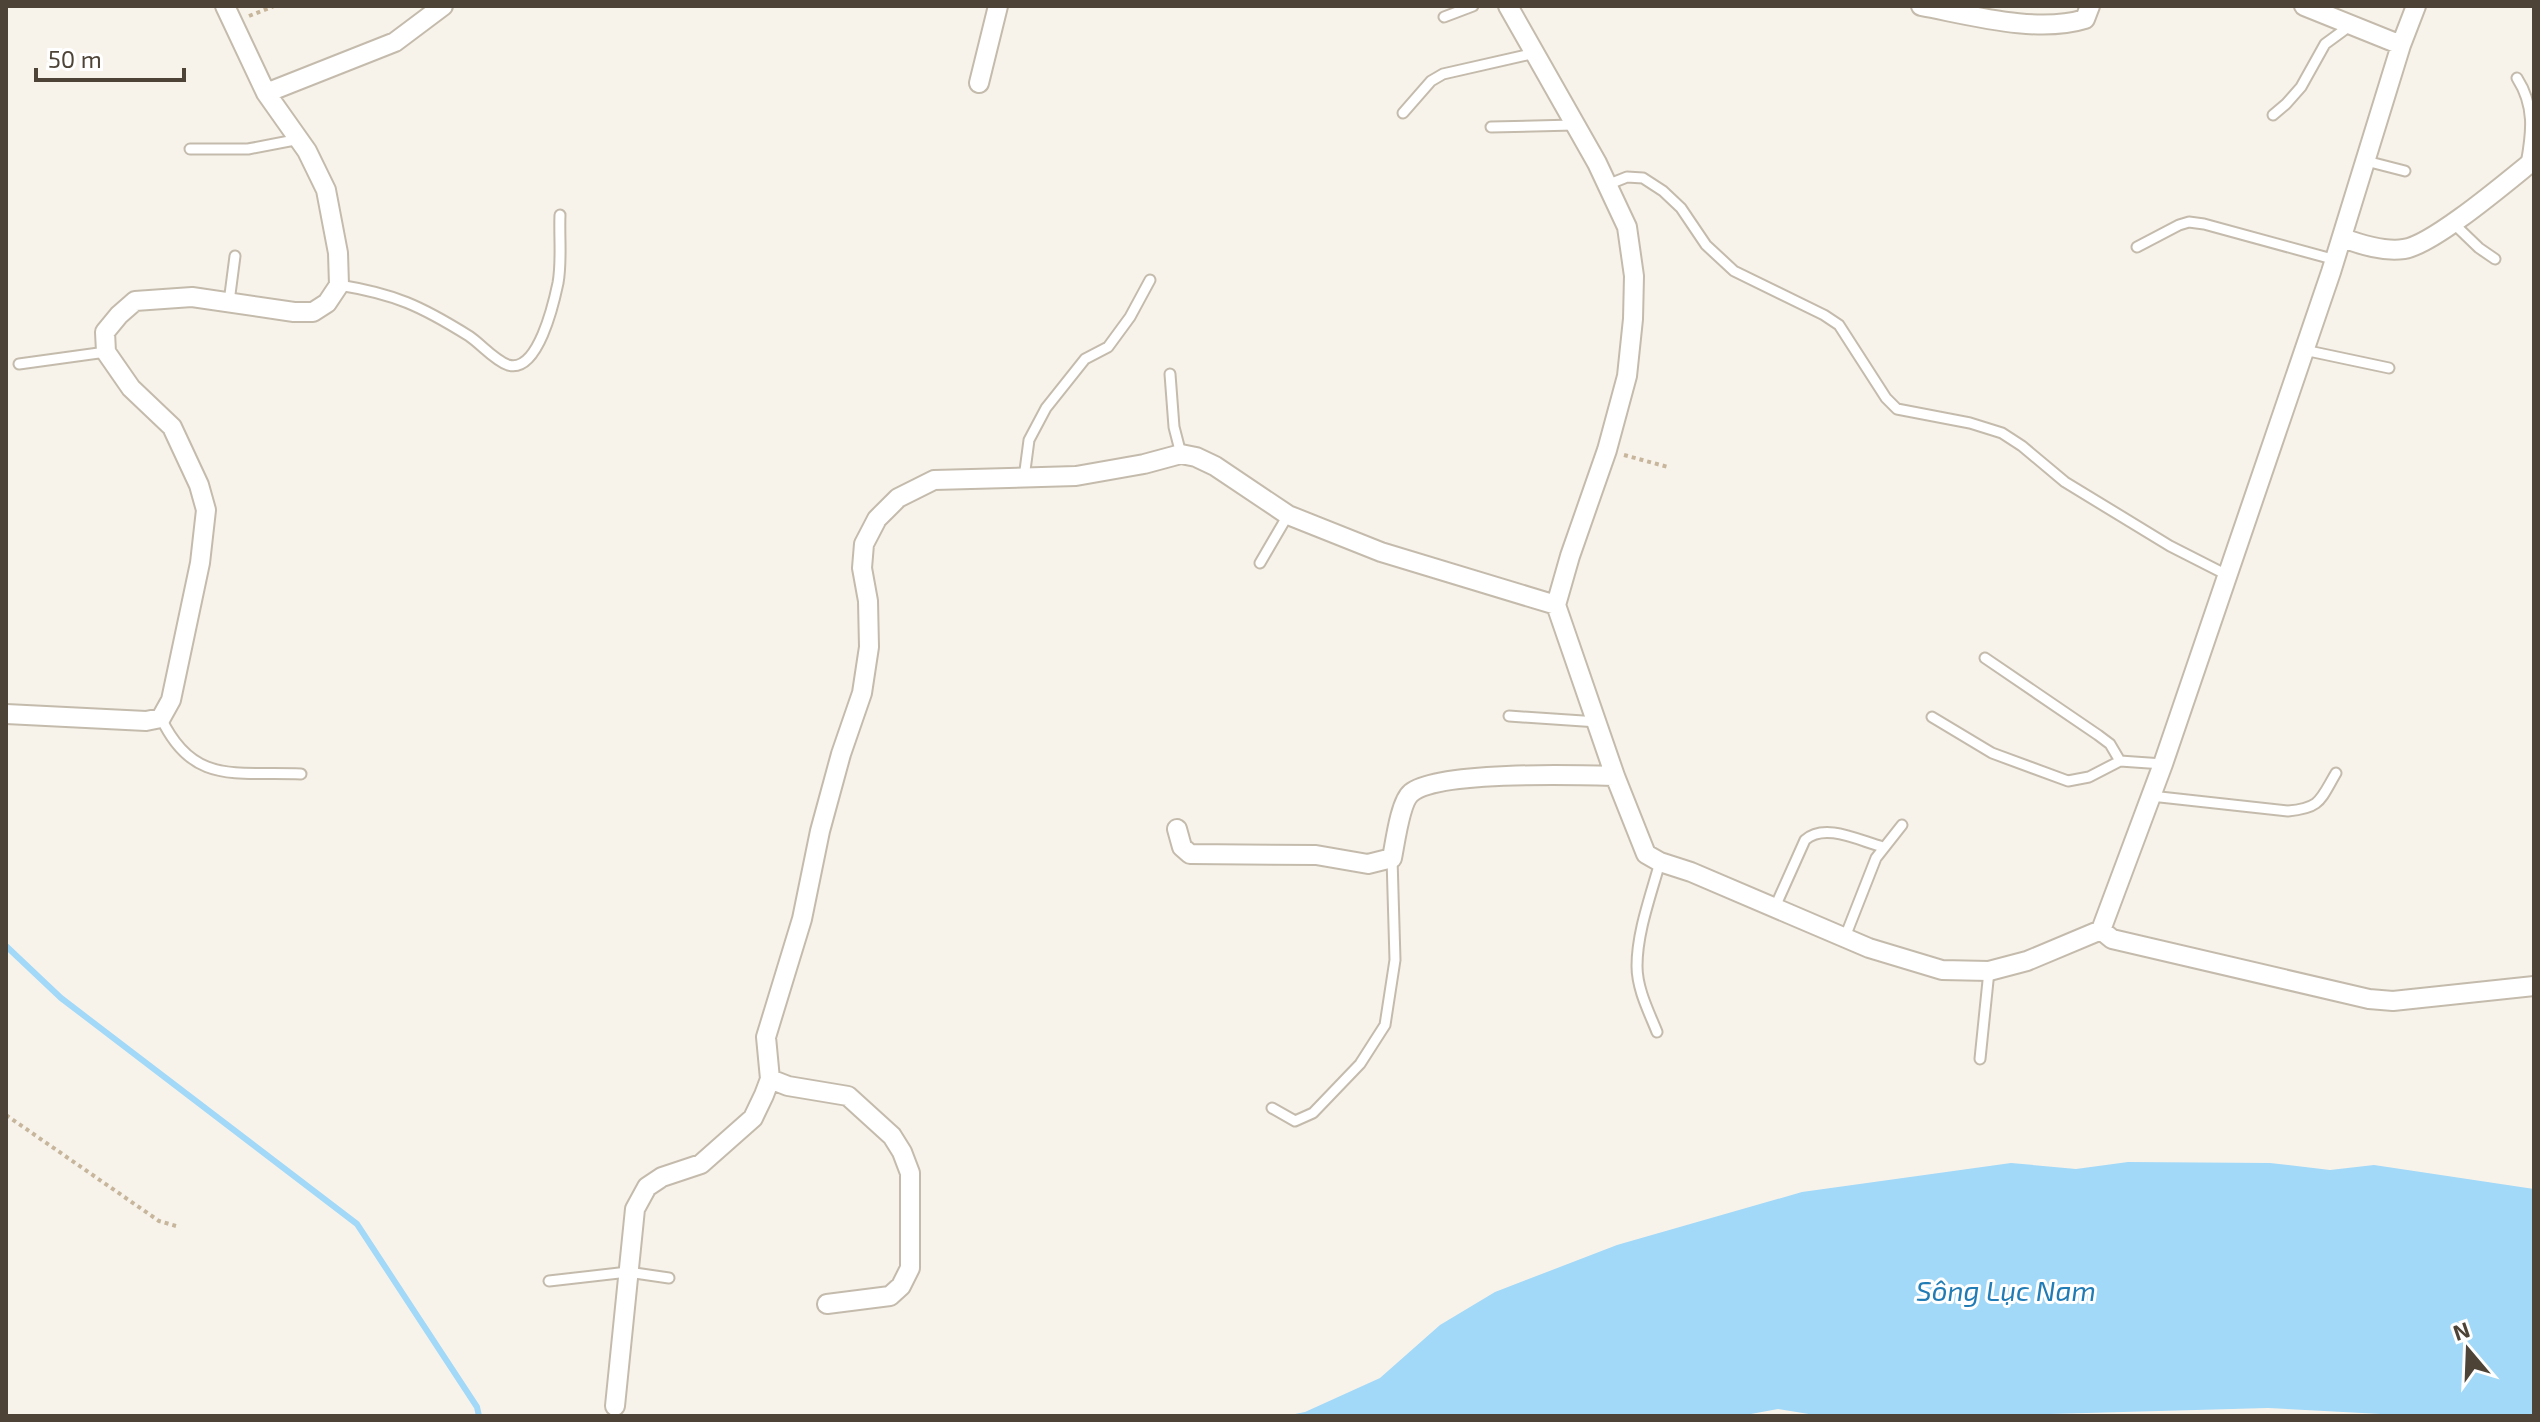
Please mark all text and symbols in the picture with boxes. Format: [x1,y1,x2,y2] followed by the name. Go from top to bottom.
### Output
[36,32,184,82] scale bar
[48,44,102,73] text: 50 m
[1916,1273,2096,1307] water label: Sông Lục Nam
[2428,1310,2508,1390] north arrow
[2449,1315,2473,1345] text: N

